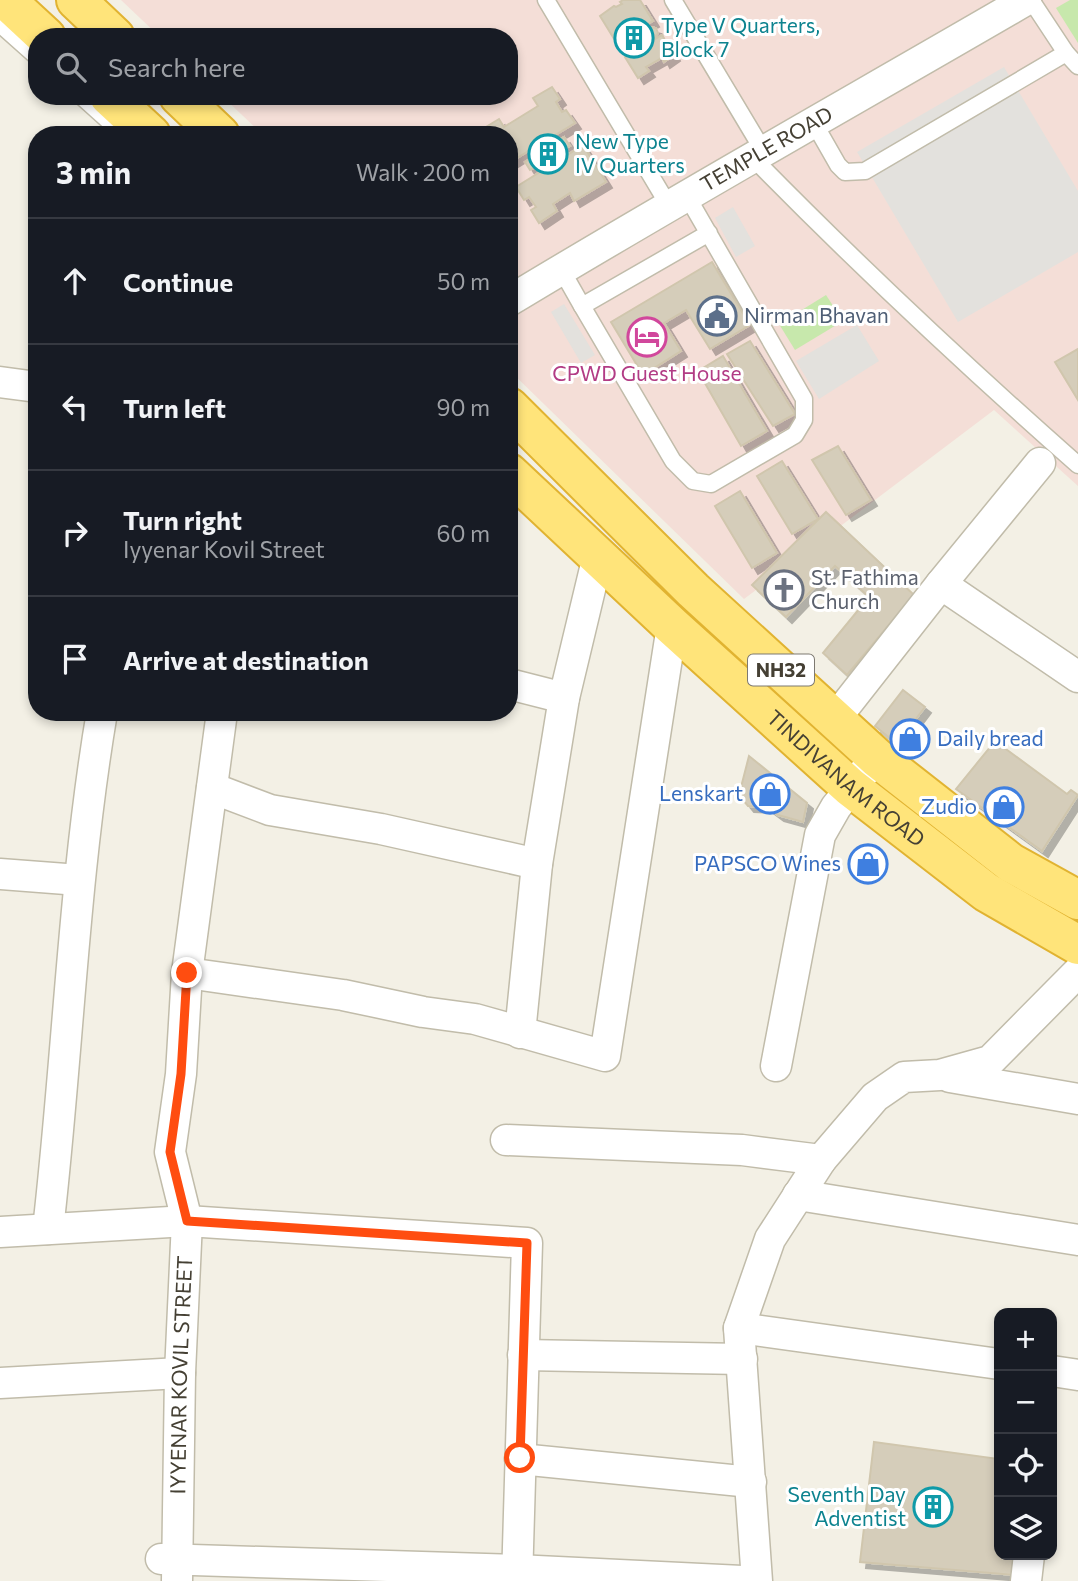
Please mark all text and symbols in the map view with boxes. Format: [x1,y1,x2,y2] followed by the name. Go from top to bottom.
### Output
[661,12,820,61] place label: Type V Quarters, Block 7
[613,17,655,59] building icon: Type V Quarters, Block 7
[28,28,518,105] search box
[52,48,90,86] icon: search
[108,51,246,82] text: Search here
[696,100,836,196] street label: TEMPLE ROAD
[575,128,685,177] place label: New Type IV Quarters
[527,133,569,175] building icon: New Type IV Quarters
[56,153,131,190] text: 3 min
[356,158,490,186] text: Walk · 200 m
[56,262,94,300] icon: ahead
[123,266,233,297] text: Continue
[437,267,490,295] text: 50 m
[696,295,738,337] public building icon: Nirman Bhavan
[744,302,889,327] place label: Nirman Bhavan
[626,316,668,358] hotel icon: CPWD Guest House
[552,360,742,385] place label: CPWD Guest House
[56,388,94,426] icon: left
[123,392,226,423] text: Turn left
[437,393,490,421] text: 90 m
[123,504,242,535] text: Turn right
[56,514,94,552] icon: right
[437,519,490,547] text: 60 m
[123,535,325,563] text: Iyyenar Kovil Street
[811,564,919,613] place label: St. Fathima Church
[763,569,805,611] church icon: St. Fathima Church
[56,640,94,678] icon: arrive
[123,644,369,675] text: Arrive at destination
[748,654,814,685] road number: NH32
[763,704,930,851] street label: TINDIVANAM ROAD
[889,718,931,760] shop icon: Daily bread
[937,725,1044,750] place label: Daily bread
[749,773,791,815] shop icon: Lenskart
[659,780,743,805] place label: Lenskart
[983,786,1025,828] shop icon: Zudio
[921,793,977,818] place label: Zudio
[847,843,889,885] shop icon: PAPSCO Wines
[694,850,841,875] place label: PAPSCO Wines
[171,957,202,988] route end
[164,1255,196,1495] street label: IYYENAR KOVIL STREET
[994,1308,1057,1560] map controls
[994,1308,1057,1371] button: +
[994,1371,1057,1434] button: −
[994,1434,1057,1497] button: locate
[504,1442,535,1473] route start
[788,1481,906,1530] place label: Seventh Day Adventist
[912,1486,954,1528] building icon: Seventh Day Adventist
[994,1497,1057,1560] button: layers

